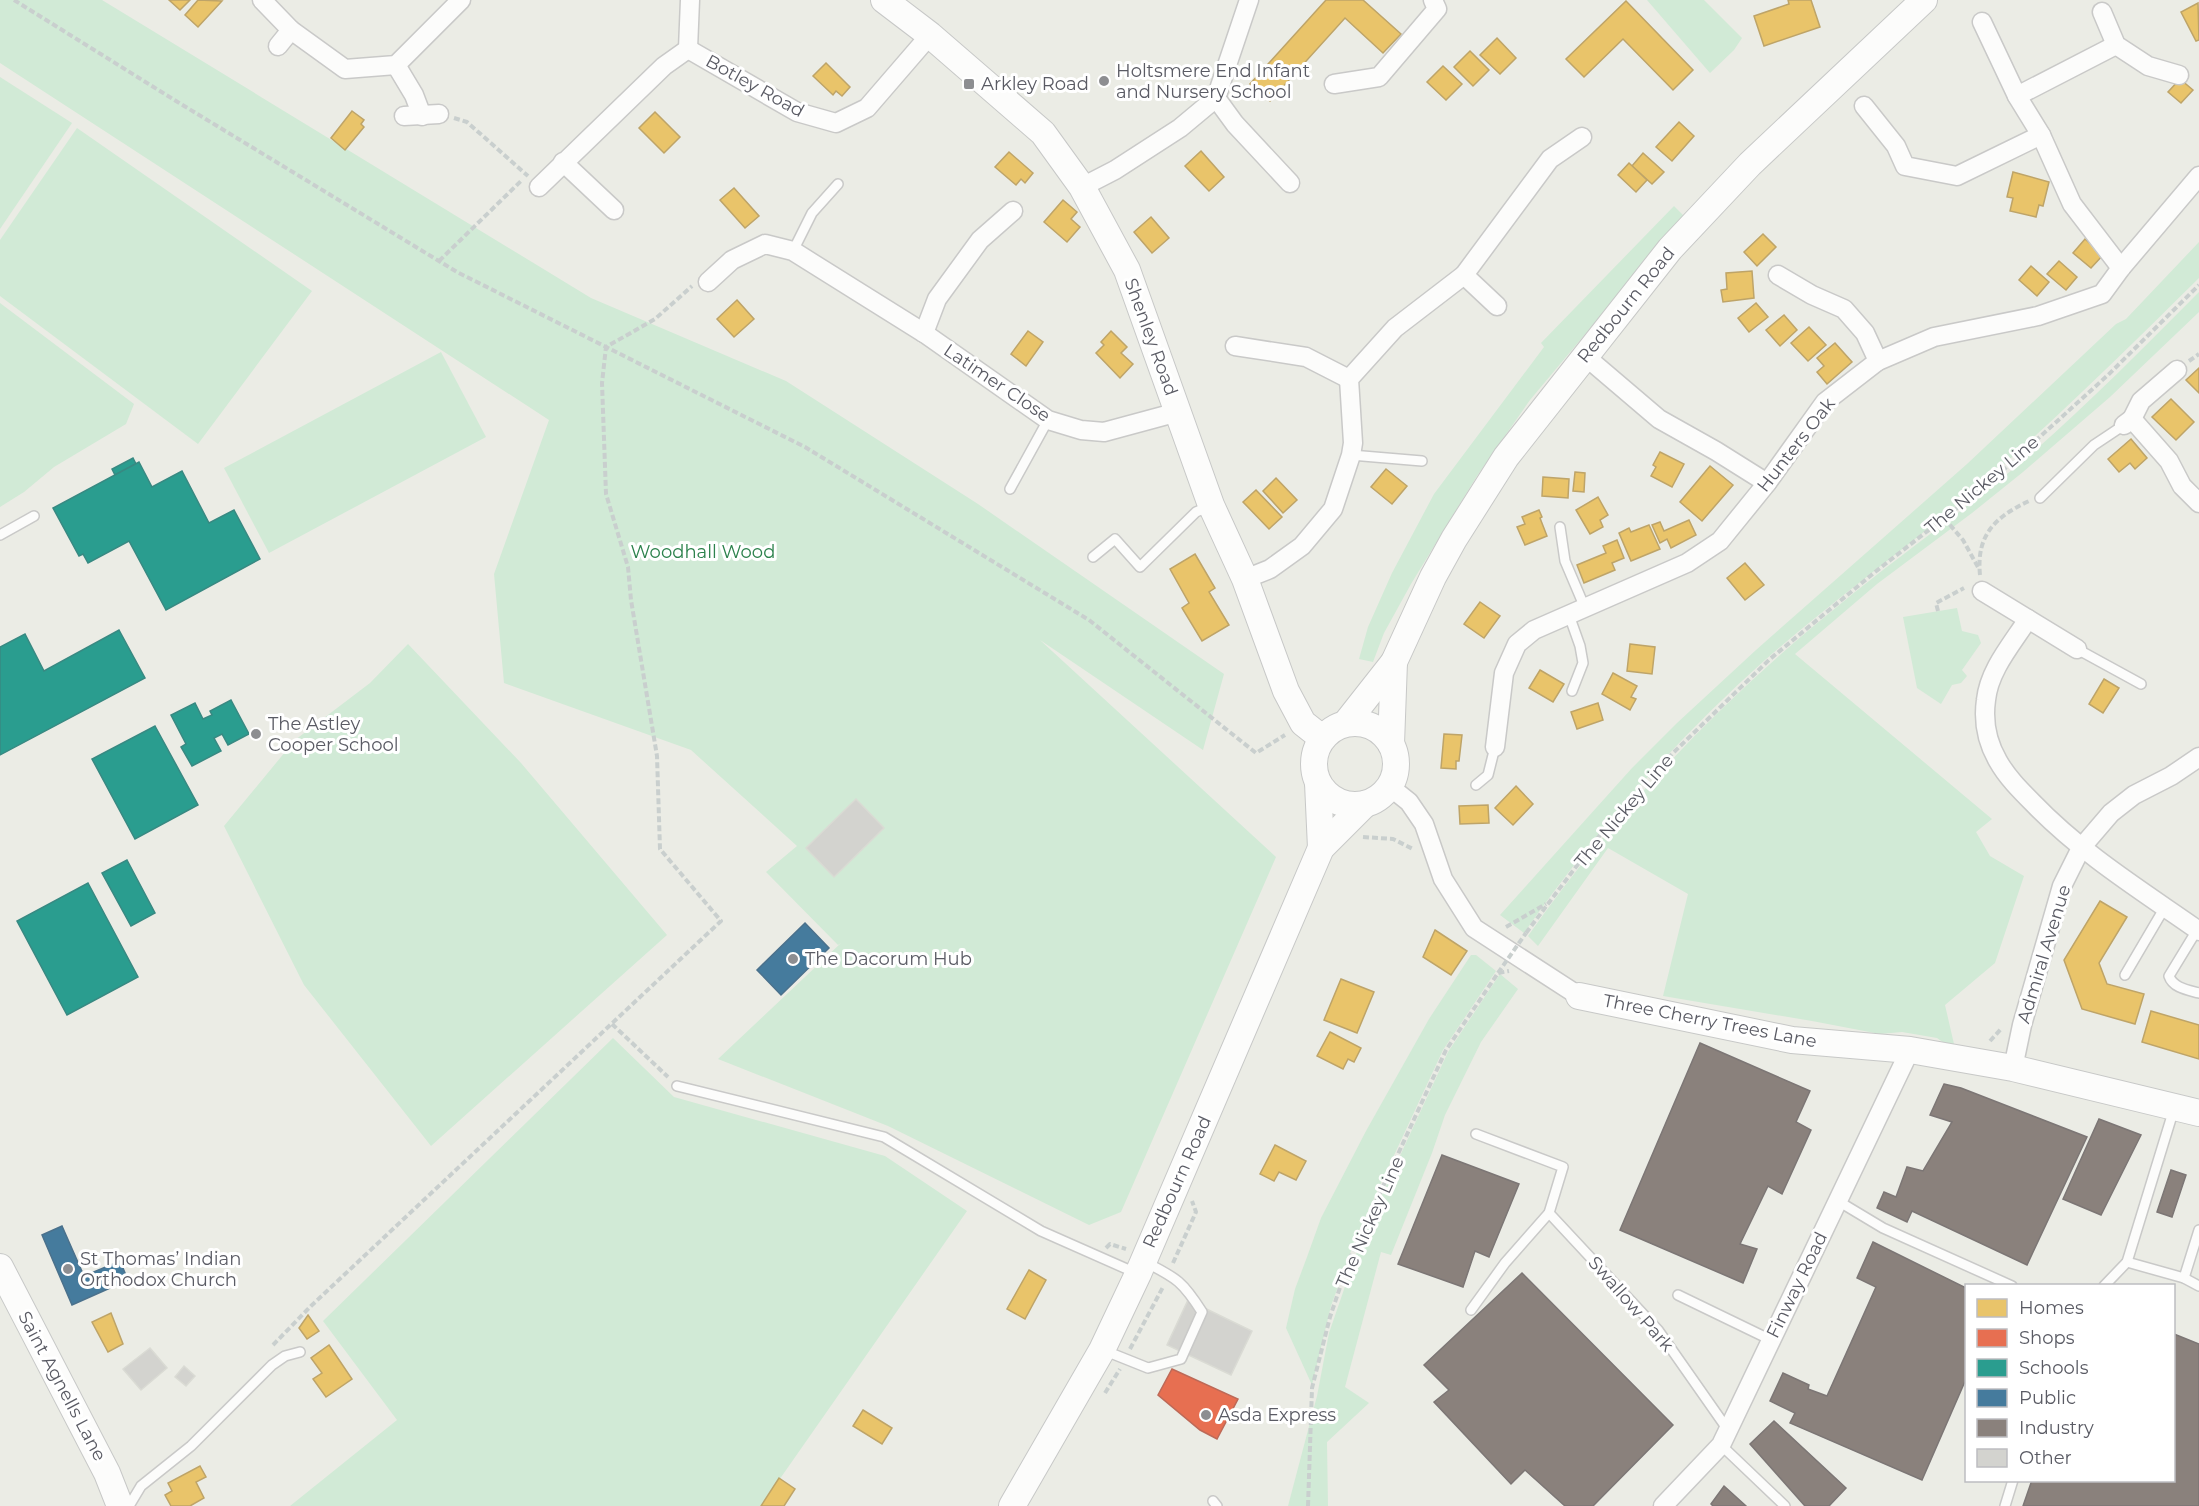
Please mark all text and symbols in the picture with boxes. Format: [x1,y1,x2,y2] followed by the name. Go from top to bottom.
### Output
[702,50,808,122] street label: Botley Road
[1116,60,1310,103] place label: Holtsmere End Infant and Nursery School
[981,73,1089,95] place label: Arkley Road
[1097,74,1111,88] marker: Holtsmere End Infant and Nursery School
[962,77,976,91] marker: Arkley Road
[1573,243,1679,367] street label: Redbourn Road
[1120,275,1182,399] street label: Shenley Road
[940,339,1055,427] street label: Latimer Close
[1752,393,1840,497] street label: Hunters Oak
[1921,431,2043,539] street label: The Nickey Line
[631,541,775,563] park label: Woodhall Wood
[268,713,399,756] place label: The Astley Cooper School
[249,727,263,741] marker: The Astley Cooper School
[1570,750,1678,872] street label: The Nickey Line
[2012,882,2076,1026] street label: Admiral Avenue
[805,948,972,970] place label: The Dacorum Hub
[786,952,800,966] marker: The Dacorum Hub
[1601,990,1819,1053] street label: Three Cherry Trees Lane
[1138,1112,1216,1252] street label: Redbourn Road
[1331,1153,1409,1291] street label: The Nickey Line
[1762,1228,1832,1342] street label: Finway Road
[80,1248,241,1291] place label: St Thomas’ Indian Orthodox Church
[1584,1252,1679,1356] street label: Swallow Park
[61,1262,75,1276] marker: St Thomas’ Indian Orthodox Church
[1965,1284,2175,1482] legend
[2019,1297,2084,1319] text: Homes
[13,1307,111,1465] street label: Saint Agnells Lane
[2019,1327,2075,1349] text: Shops
[2019,1357,2089,1379] text: Schools
[2019,1387,2076,1409] text: Public
[1218,1404,1336,1426] place label: Asda Express
[1199,1408,1213,1422] marker: Asda Express
[2019,1417,2094,1439] text: Industry
[2019,1447,2072,1469] text: Other

